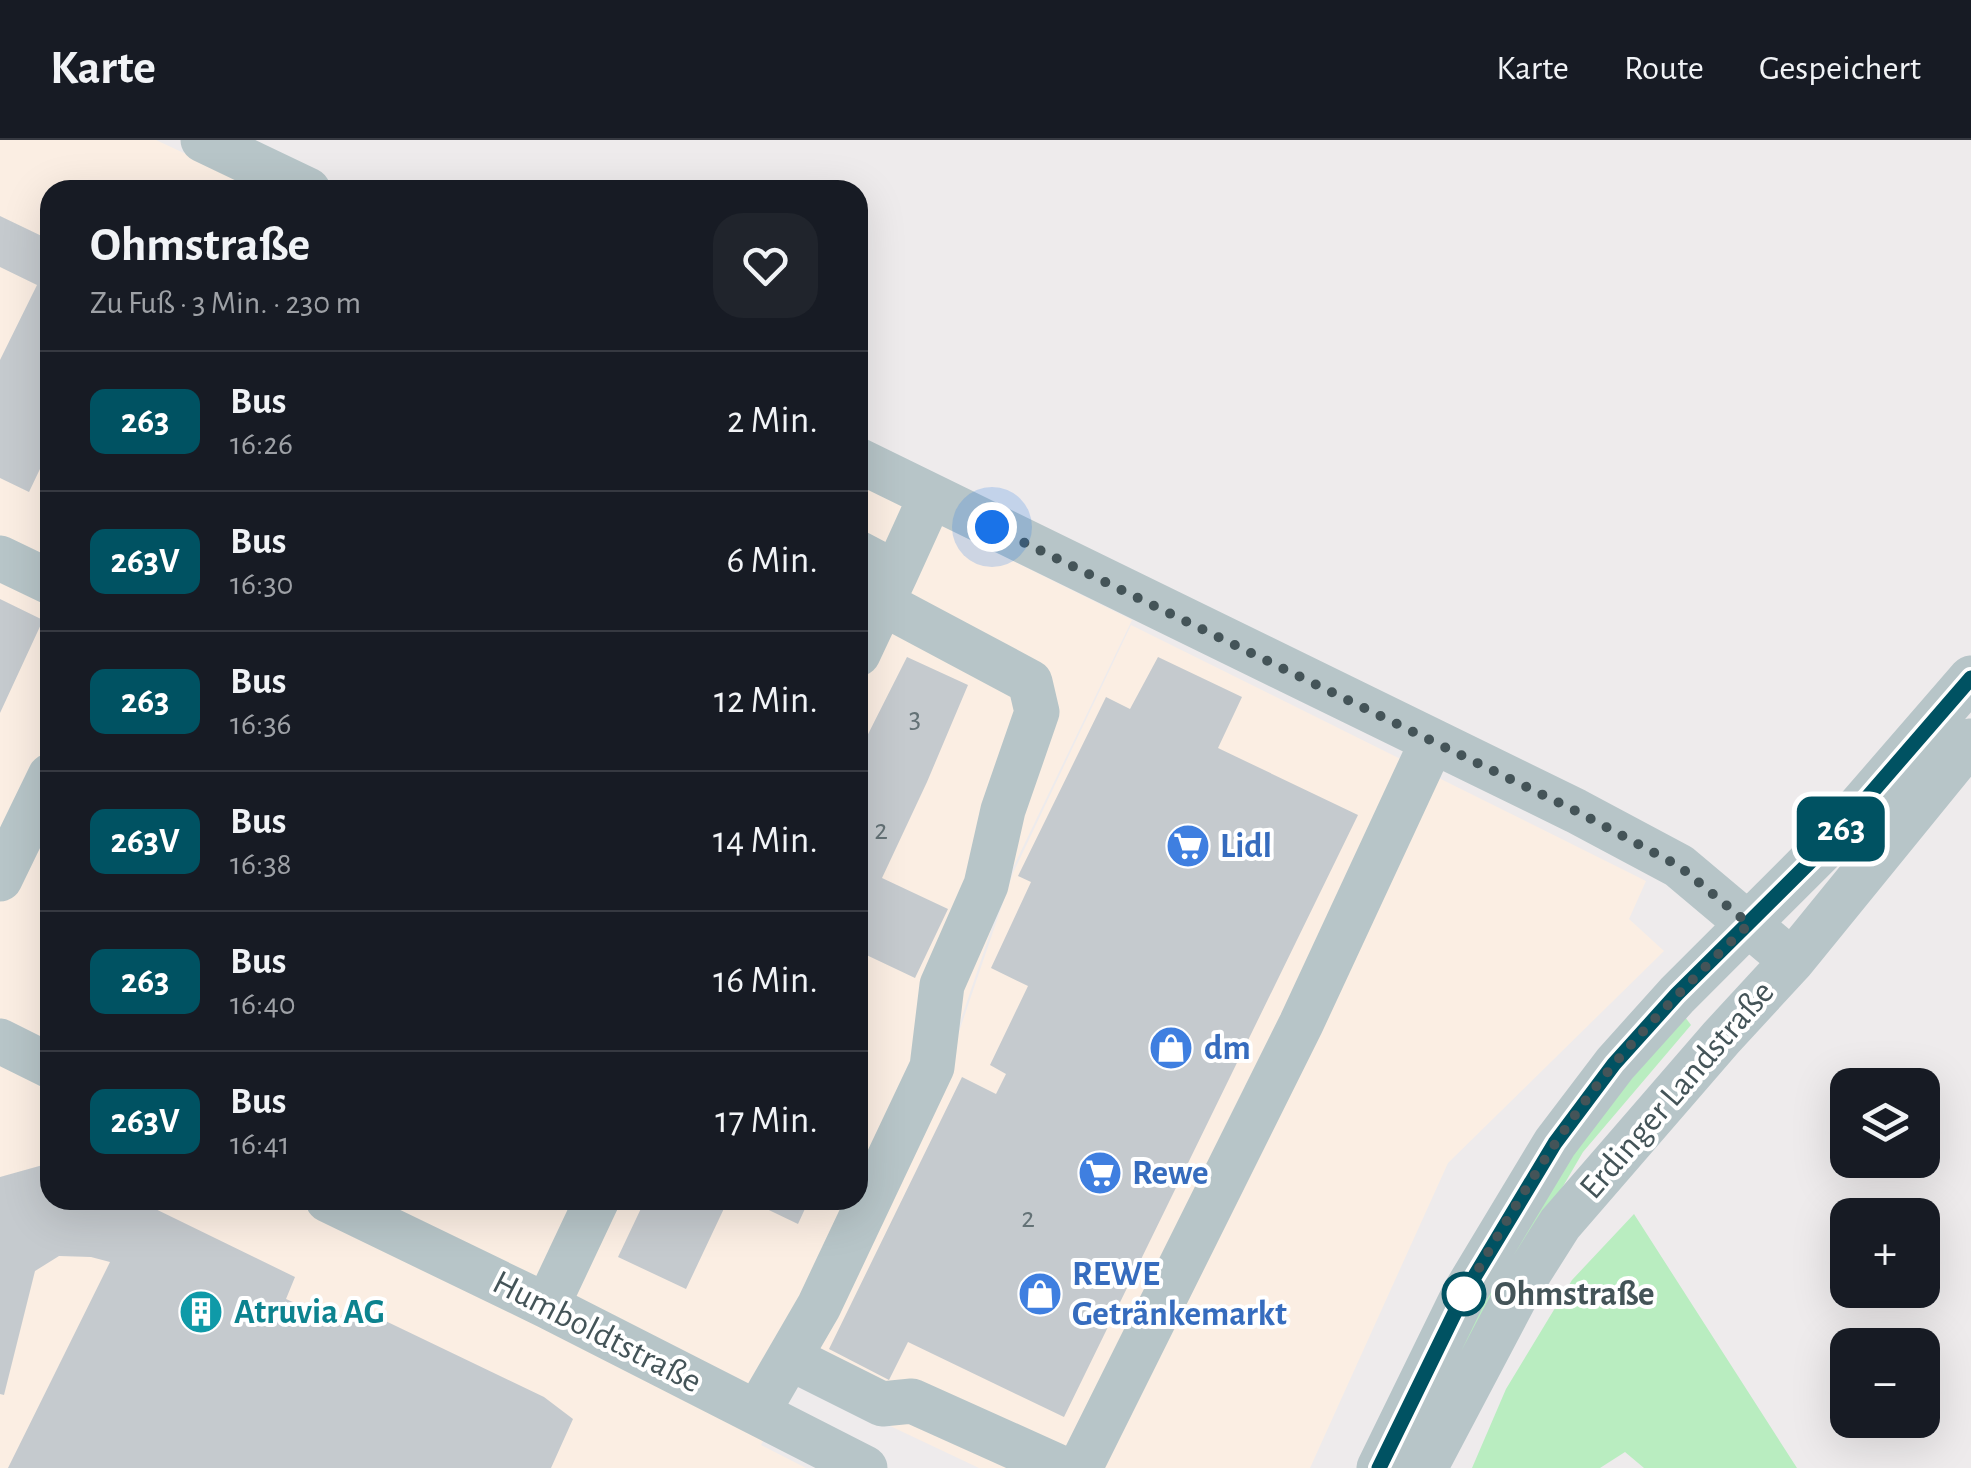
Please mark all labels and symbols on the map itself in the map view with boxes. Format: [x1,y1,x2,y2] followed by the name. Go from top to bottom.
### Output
[967,502,1017,552] your location
[909,703,921,733] house number: 3
[1784,796,1898,862] line badge: 263
[874,815,888,845] house number: 2
[1165,823,1211,869] supermarket icon: Lidl
[1220,829,1272,864] place label: Lidl
[1573,974,1781,1206] street label: Erdinger Landstraße
[1148,1025,1194,1071] shop icon: dm
[1204,1031,1251,1066] place label: dm
[1077,1150,1123,1196] supermarket icon: Rewe
[1132,1156,1209,1191] place label: Rewe
[1021,1203,1035,1233] house number: 2
[1072,1257,1287,1332] place label: REWE Getränkemarkt
[487,1264,707,1400] street label: Humboldtstraße
[1017,1271,1063,1317] shop icon: REWE Getränkemarkt
[1443,1273,1485,1315] marker: Ohmstraße
[1494,1277,1655,1312] place label: Ohmstraße
[178,1289,224,1335] building icon: Atruvia AG
[234,1295,385,1330] place label: Atruvia AG

